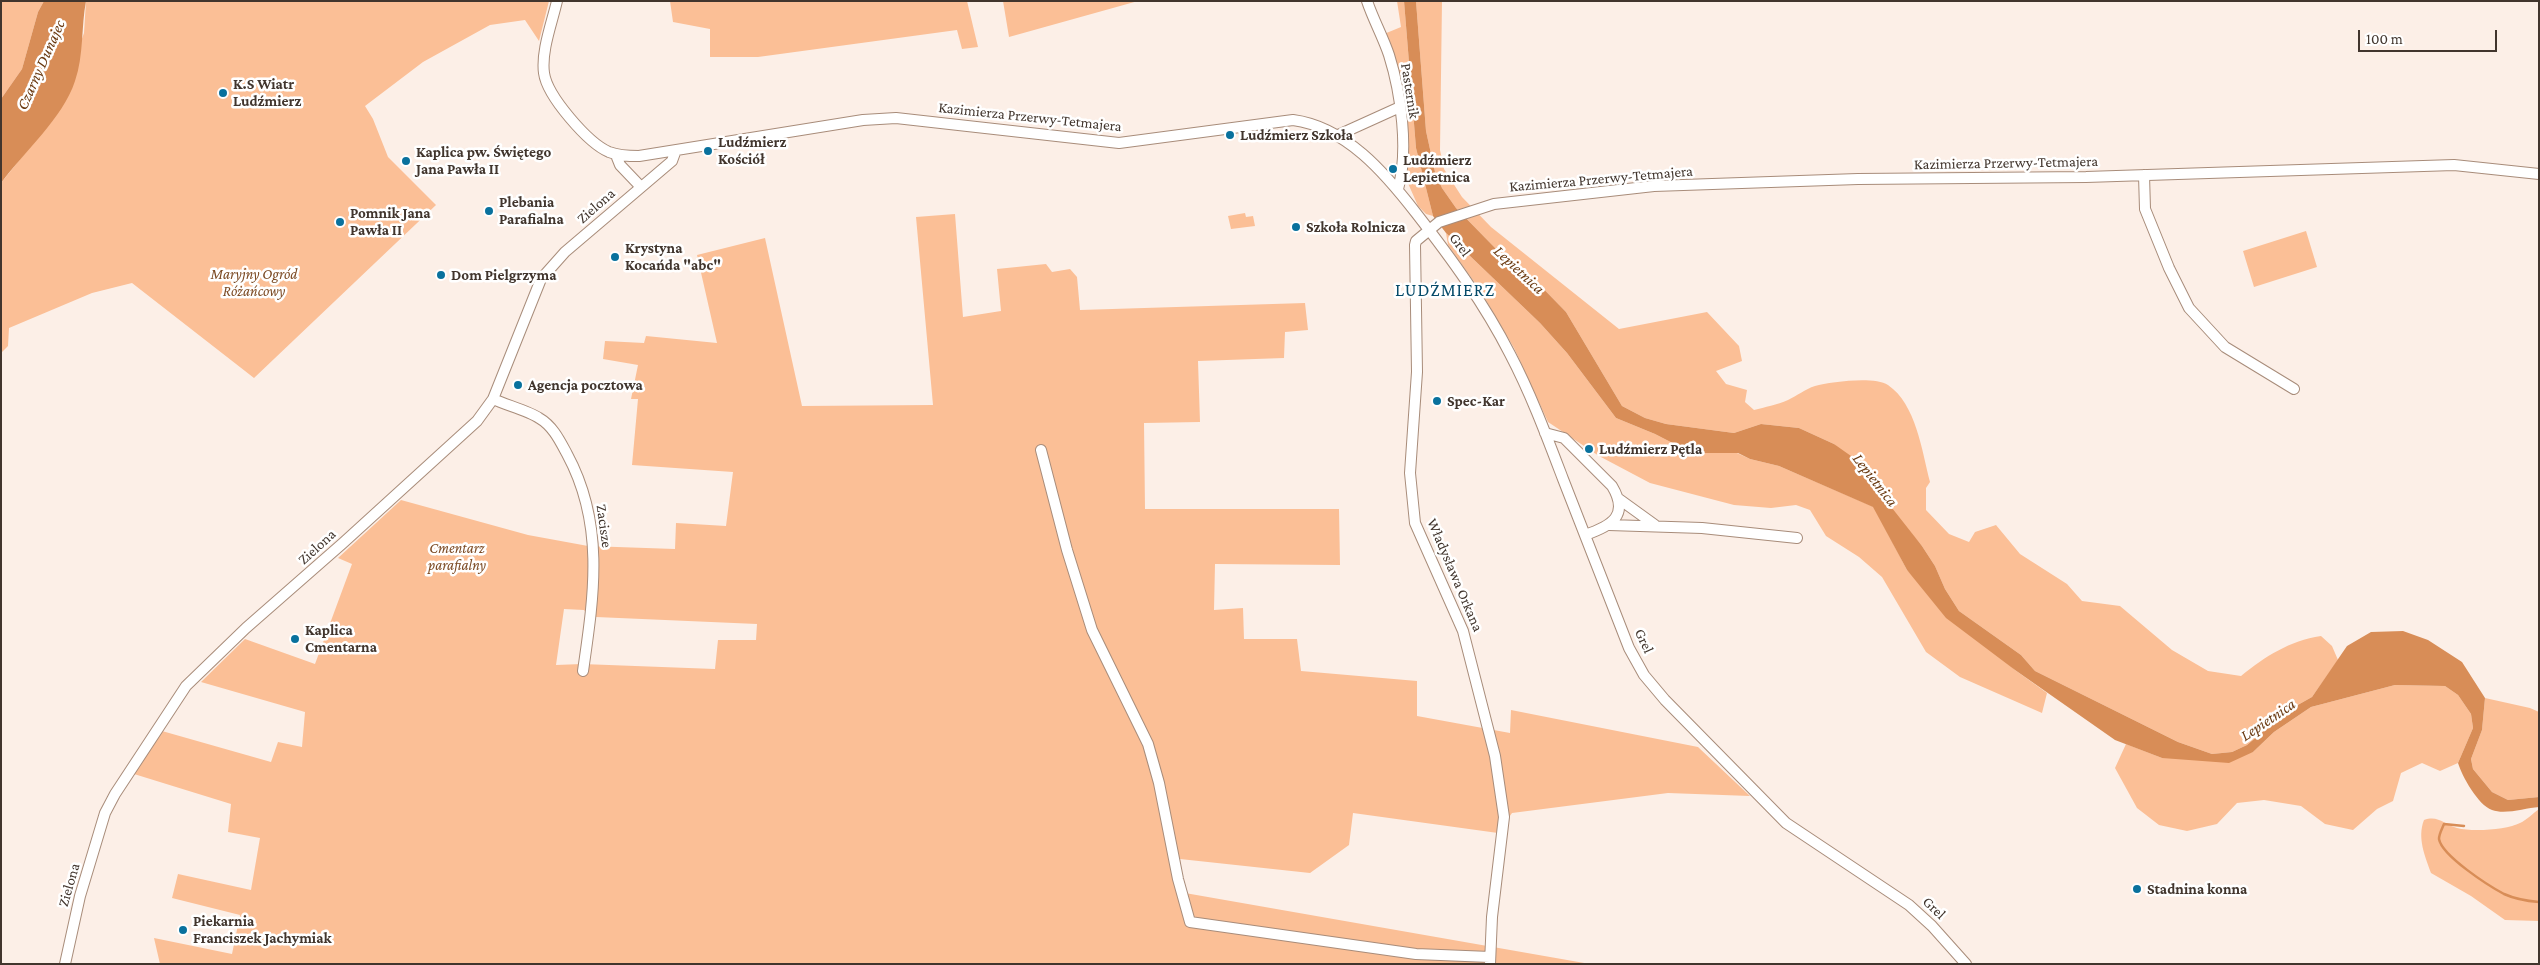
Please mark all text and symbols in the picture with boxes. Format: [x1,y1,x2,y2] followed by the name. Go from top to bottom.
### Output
[13,17,69,113] water label: Czarny Dunajec
[2360,20,2499,52] scale bar
[2366,31,2403,47] text: 100 m
[1397,62,1423,120] street label: Pasternik
[233,75,301,110] place label: K.S Wiatr Ludźmierz
[217,87,229,99] marker: K.S Wiatr Ludźmierz
[937,98,1123,136] street label: Kazimierza Przerwy-Tetmajera
[1240,126,1353,144] place label: Ludźmierz Szkoła
[1224,129,1236,141] marker: Ludźmierz Szkoła
[718,133,786,168] place label: Ludźmierz Kościół
[416,143,551,178] place label: Kaplica pw. Świętego Jana Pawła II
[702,145,714,157] marker: Ludźmierz Kościół
[1403,151,1471,186] place label: Ludźmierz Lepietnica
[1914,152,2098,174] street label: Kazimierza Przerwy-Tetmajera
[400,155,412,167] marker: Kaplica pw. Świętego Jana Pawła II
[1508,162,1694,196] street label: Kazimierza Przerwy-Tetmajera
[1387,163,1399,175] marker: Ludźmierz Lepietnica
[573,185,619,227] street label: Zielona
[499,193,564,228] place label: Plebania Parafialna
[350,204,431,239] place label: Pomnik Jana Pawła II
[483,205,495,217] marker: Plebania Parafialna
[334,216,346,228] marker: Pomnik Jana Pawła II
[1306,218,1406,236] place label: Szkoła Rolnicza
[1290,221,1302,233] marker: Szkoła Rolnicza
[1445,230,1475,260] street label: Grel
[625,239,721,274] place label: Krystyna Kocańda "abc"
[1490,242,1548,298] water label: Lepietnica
[609,251,621,263] marker: Krystyna Kocańda "abc"
[211,265,297,300] park label: Maryjny Ogród Różańcowy
[451,266,556,284] place label: Dom Pielgrzyma
[435,269,447,281] marker: Dom Pielgrzyma
[1394,279,1496,301] district label: LUDŹMIERZ
[528,376,643,394] place label: Agencja pocztowa
[512,379,524,391] marker: Agencja pocztowa
[1447,392,1505,410] place label: Spec-Kar
[1431,395,1443,407] marker: Spec-Kar
[1599,440,1702,458] place label: Ludźmierz Pętla
[1583,443,1595,455] marker: Ludźmierz Pętla
[1848,450,1902,510] water label: Lepietnica
[592,503,616,549] street label: Zacisze
[1423,516,1487,634] street label: Władysława Orkana
[294,525,340,569] street label: Zielona
[428,539,486,574] park label: Cmentarz parafialny
[305,621,377,656] place label: Kaplica Cmentarna
[1631,626,1657,656] street label: Grel
[289,633,301,645] marker: Kaplica Cmentarna
[2237,695,2299,745] water label: Lepietnica
[54,861,84,909] street label: Zielona
[2147,880,2247,898] place label: Stadnina konna
[2131,883,2143,895] marker: Stadnina konna
[1919,893,1949,923] street label: Grel
[193,912,332,947] place label: Piekarnia Franciszek Jachymiak
[177,924,189,936] marker: Piekarnia Franciszek Jachymiak

